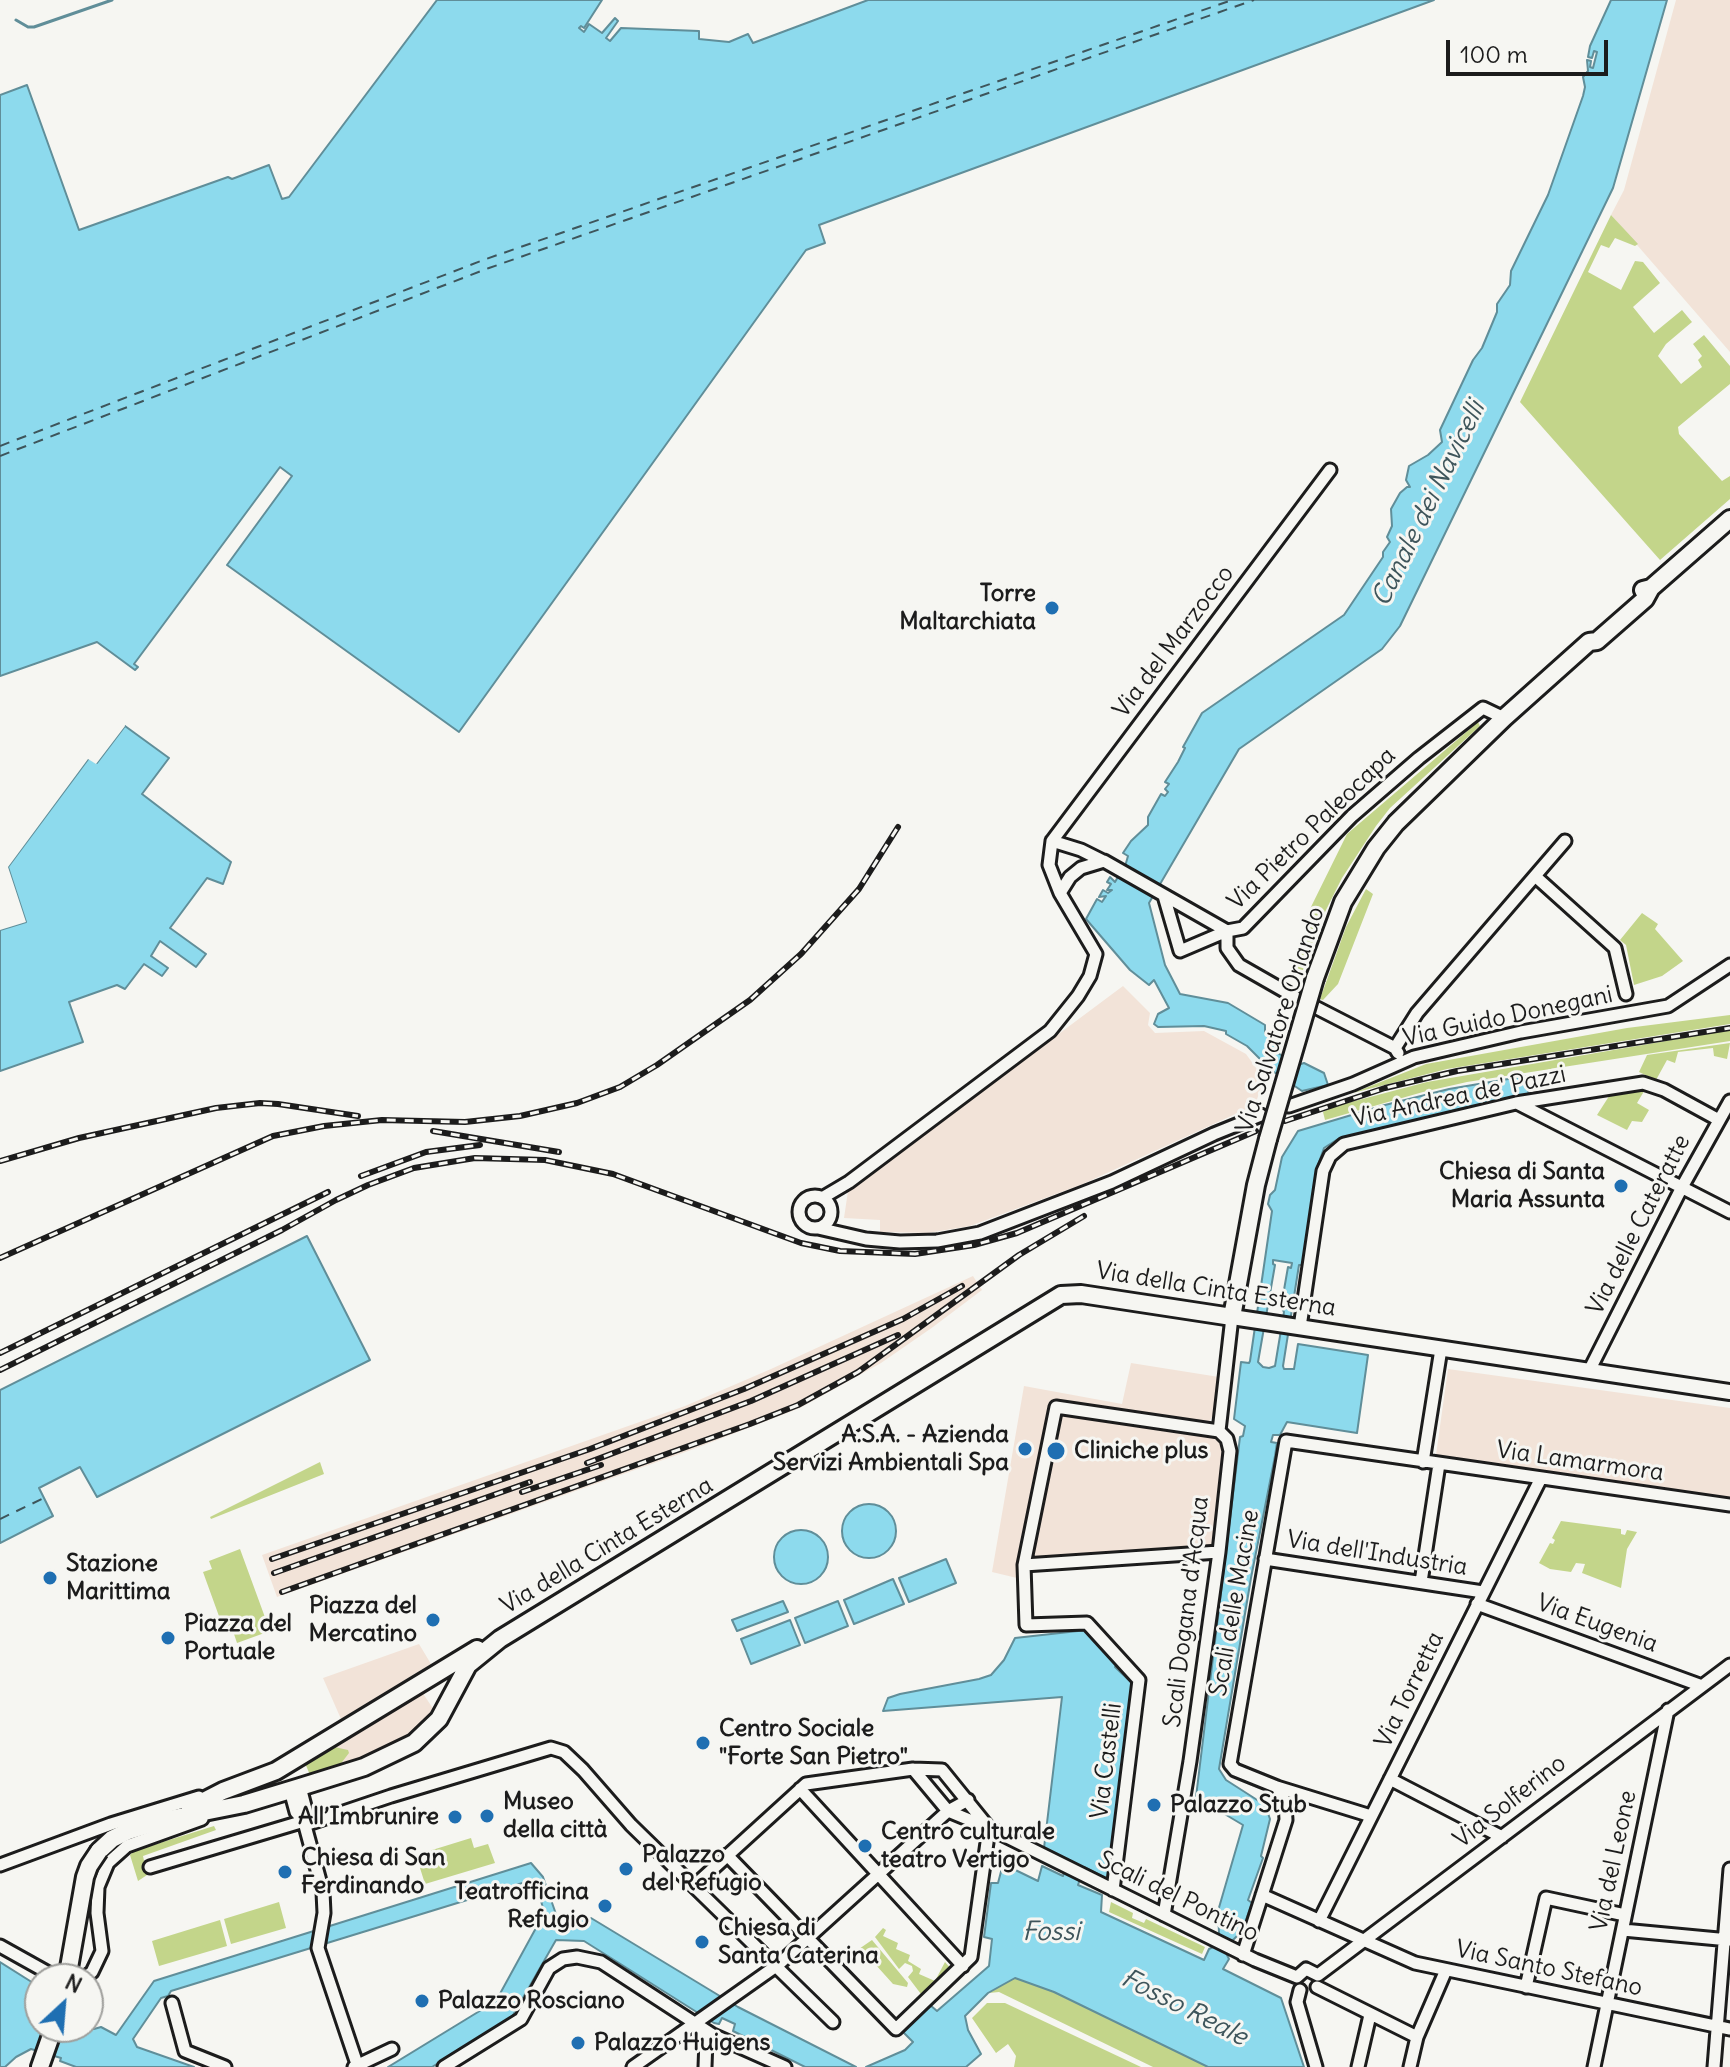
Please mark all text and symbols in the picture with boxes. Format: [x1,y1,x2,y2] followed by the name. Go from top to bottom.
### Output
[1450,24,1612,74] scale bar
[1460,39,1528,69] text: 100 m
[1366,396,1492,612] water label: Canale dei Navicelli
[1107,560,1241,724] street label: Via del Marzocco
[899,580,1036,636] place label: Torre Maltarchiata
[1043,599,1061,617] marker: Torre Maltarchiata
[1222,742,1402,916] street label: Via Pietro Paleocapa
[1231,903,1331,1137] street label: Via Salvatore Orlando
[1401,981,1615,1053] street label: Via Guido Donegani
[1350,1060,1568,1134] street label: Via Andrea de' Pazzi
[1581,1130,1697,1320] street label: Via delle Cateratte
[1439,1158,1605,1214] place label: Chiesa di Santa Maria Assunta
[1612,1177,1630,1195] marker: Chiesa di Santa Maria Assunta
[1094,1257,1338,1323] street label: Via della Cinta Esterna
[773,1421,1009,1477] place label: A.S.A. - Azienda Servizi Ambientali Spa
[1494,1436,1666,1488] street label: Via Lamarmora
[1074,1437,1209,1465] place label: Cliniche plus
[1016,1440,1034,1458] marker: A.S.A. - Azienda Servizi Ambientali Spa
[1045,1440,1067,1462] marker: Cliniche plus
[496,1471,718,1621] street label: Via della Cinta Esterna
[1159,1495,1215,1729] street label: Scali Dogana d'Acqua
[1204,1507,1266,1699] street label: Scali delle Macine
[1285,1526,1469,1582] street label: Via dell'Industria
[66,1550,170,1606] place label: Stazione Marittima
[41,1569,59,1587] marker: Stazione Marittima
[1533,1589,1661,1659] street label: Via Eugenia
[309,1592,417,1648] place label: Piazza del Mercatino
[184,1610,292,1666] place label: Piazza del Portuale
[424,1611,442,1629] marker: Piazza del Mercatino
[1369,1627,1451,1753] street label: Via Torretta
[159,1629,177,1647] marker: Piazza del Portuale
[1086,1701,1128,1821] street label: Via Castelli
[719,1715,908,1771] place label: Centro Sociale "Forte San Pietro"
[694,1734,712,1752] marker: Centro Sociale "Forte San Pietro"
[1448,1749,1572,1855] street label: Via Solferino
[503,1788,608,1844] place label: Museo della città
[1585,1788,1643,1934] street label: Via del Leone
[1170,1791,1307,1819] place label: Palazzo Stub
[1145,1796,1163,1814] marker: Palazzo Stub
[298,1803,439,1831] place label: All’Imbrunire
[478,1807,496,1825] marker: Museo della città
[446,1808,464,1826] marker: All’Imbrunire
[881,1818,1055,1874] place label: Centro culturale teatro Vertigo
[856,1837,874,1855] marker: Centro culturale teatro Vertigo
[642,1841,762,1897] place label: Palazzo del Refugio
[301,1844,445,1900] place label: Chiesa di San Ferdinando
[1093,1846,1263,1948] street label: Scali del Pontino
[617,1860,635,1878] marker: Palazzo del Refugio
[276,1863,294,1881] marker: Chiesa di San Ferdinando
[454,1878,589,1934] place label: Teatrofficina Refugio
[596,1897,614,1915] marker: Teatrofficina Refugio
[718,1914,879,1970] place label: Chiesa di Santa Caterina
[1022,1917,1080,1949] water label: Fossi
[693,1933,711,1951] marker: Chiesa di Santa Caterina
[1453,1935,1645,2003] street label: Via Santo Stefano
[24,1963,104,2043] north arrow
[1116,1963,1252,2053] water label: Fosso Reale
[61,1967,87,1999] text: N
[438,1987,625,2015] place label: Palazzo Rosciano
[413,1992,431,2010] marker: Palazzo Rosciano
[594,2029,770,2057] place label: Palazzo Huigens
[569,2034,587,2052] marker: Palazzo Huigens

